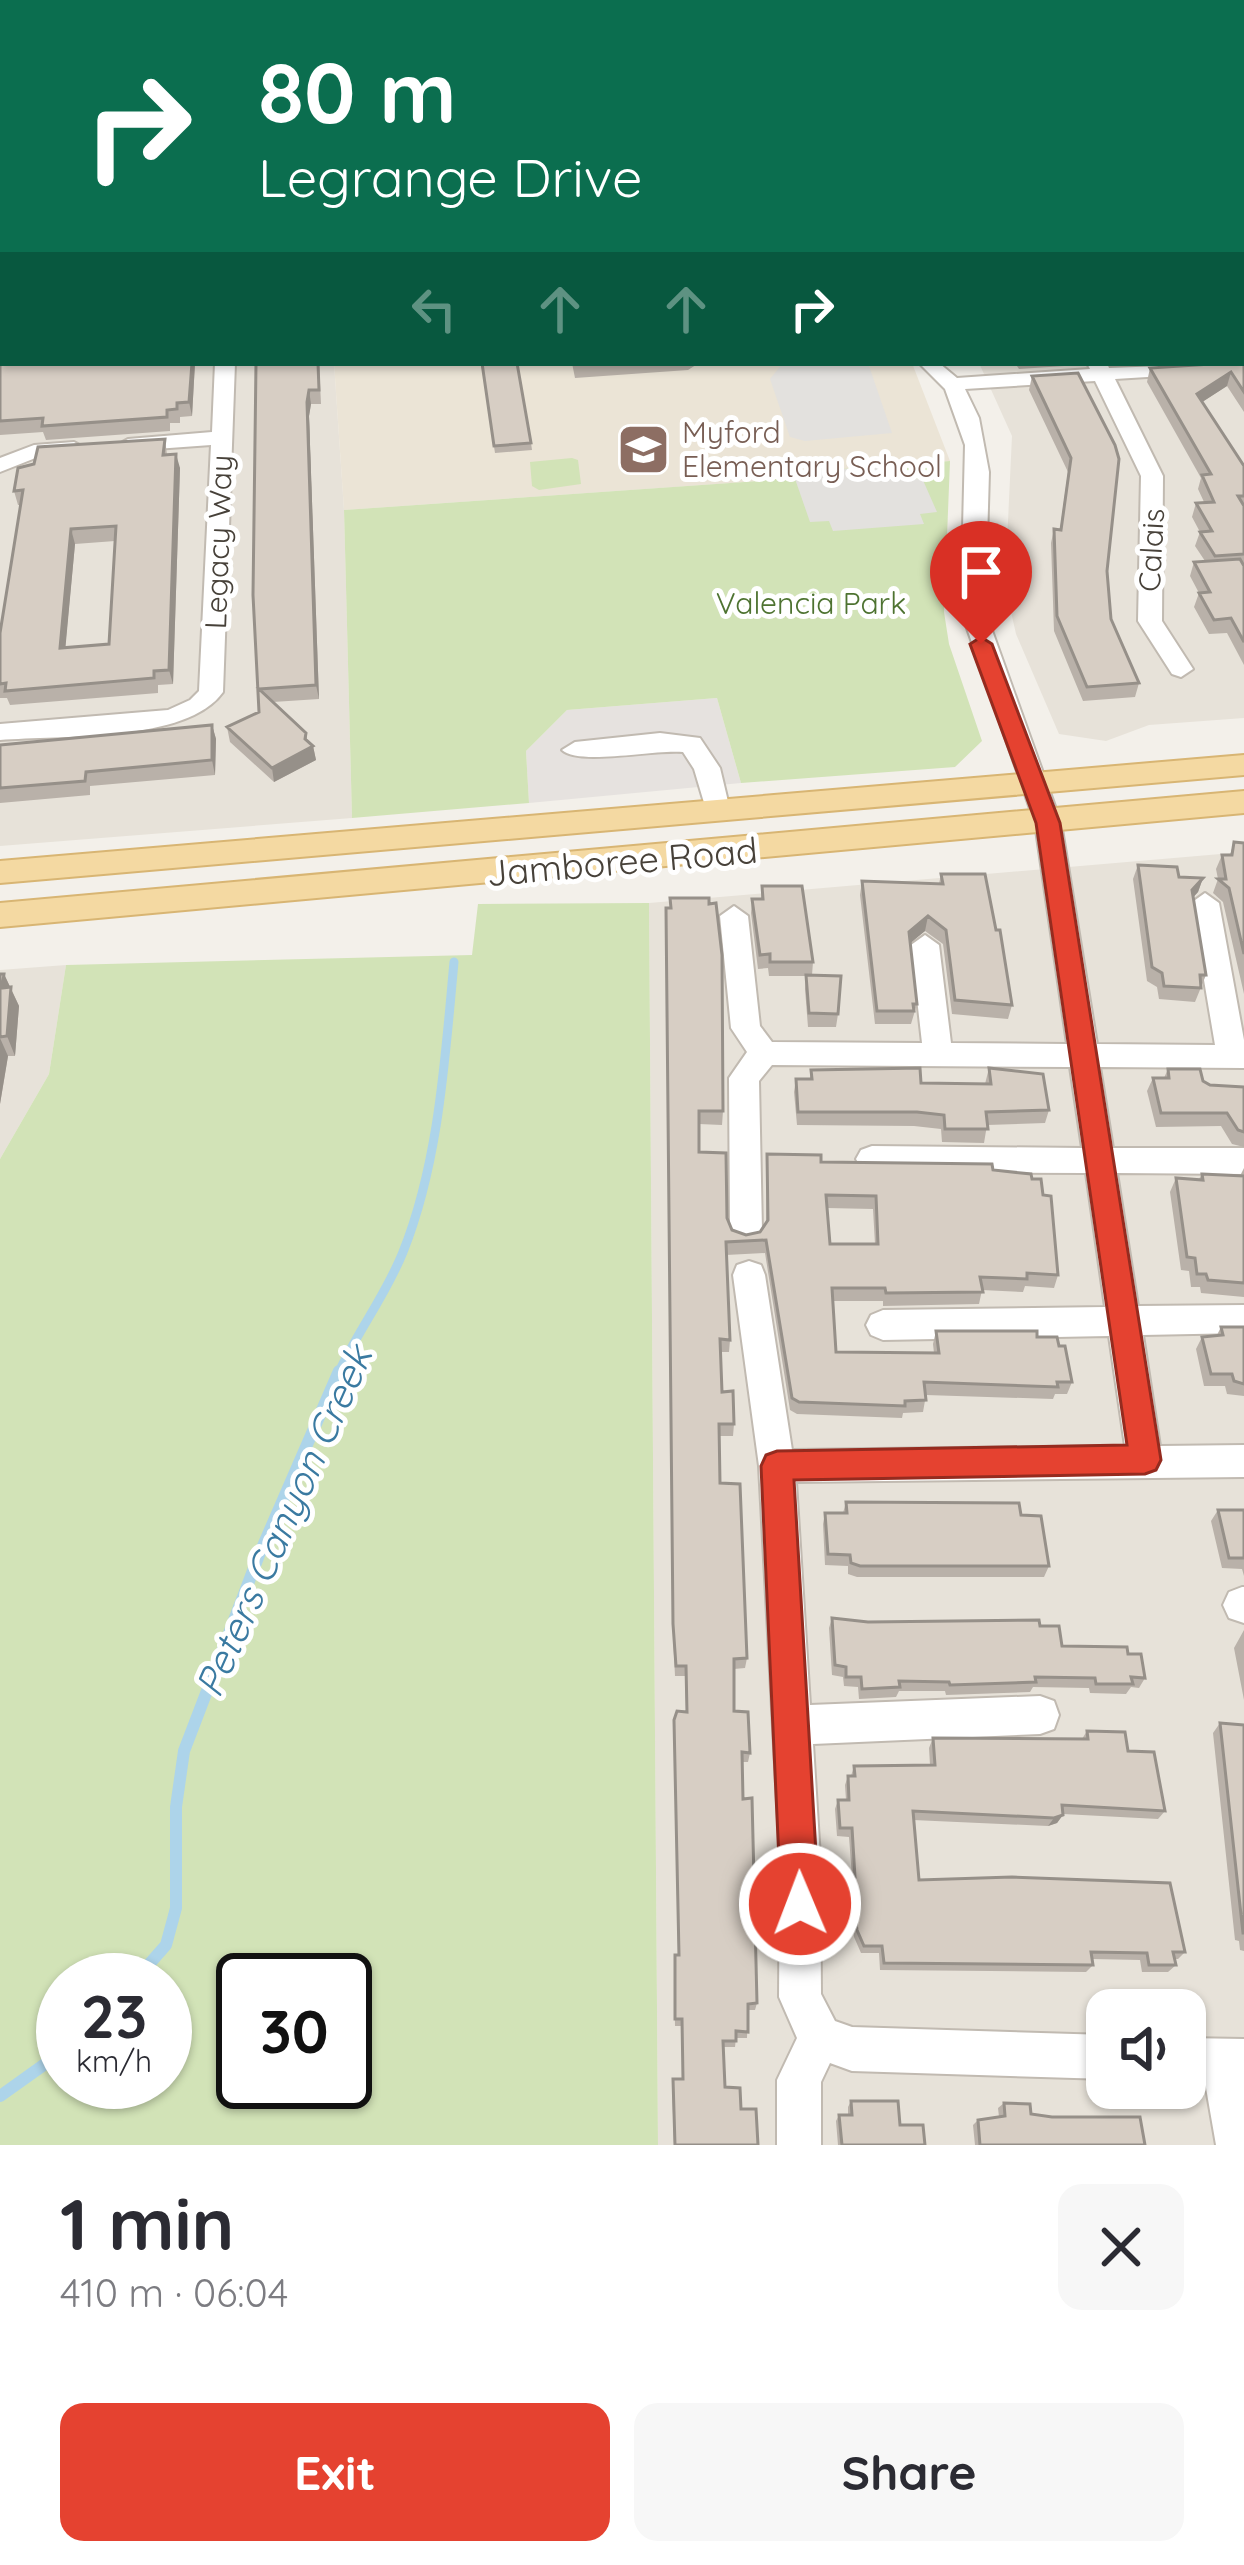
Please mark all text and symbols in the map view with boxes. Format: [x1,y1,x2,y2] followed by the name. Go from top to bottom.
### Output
[258,39,457,144] text: 80 m
[60,48,216,204] icon: right
[258,143,643,211] text: Legrange Drive
[401,276,467,342] icon: left
[527,276,593,342] icon: ahead
[653,276,719,342] icon: ahead
[779,276,845,342] icon: right
[682,413,942,485] place label: Myford Elementary School
[615,421,671,477] school or university icon: Myford Elementary School
[196,454,240,630] street label: Legacy Way
[1130,507,1172,593] street label: Calais
[930,521,1032,644] pin
[948,539,1014,605] icon: arrive
[716,584,906,622] park label: Valencia Park
[485,827,759,895] street label: Jamboree Road
[184,1335,384,1704] water label: Peters Canyon Creek
[737,1841,863,1967] position arrow
[216,1953,372,2109] speed limit sign: 30
[81,1978,147,2053] text: 23
[1086,1989,1206,2109] map controls
[1086,1989,1206,2109] button: sound
[76,2042,152,2080] text: km/h
[60,2178,234,2268] text: 1 min
[1058,2184,1184,2310] button: close
[60,2268,288,2317] text: 410 m · 06:04
[60,2403,610,2541] button: Exit
[634,2403,1184,2541] button: Share

